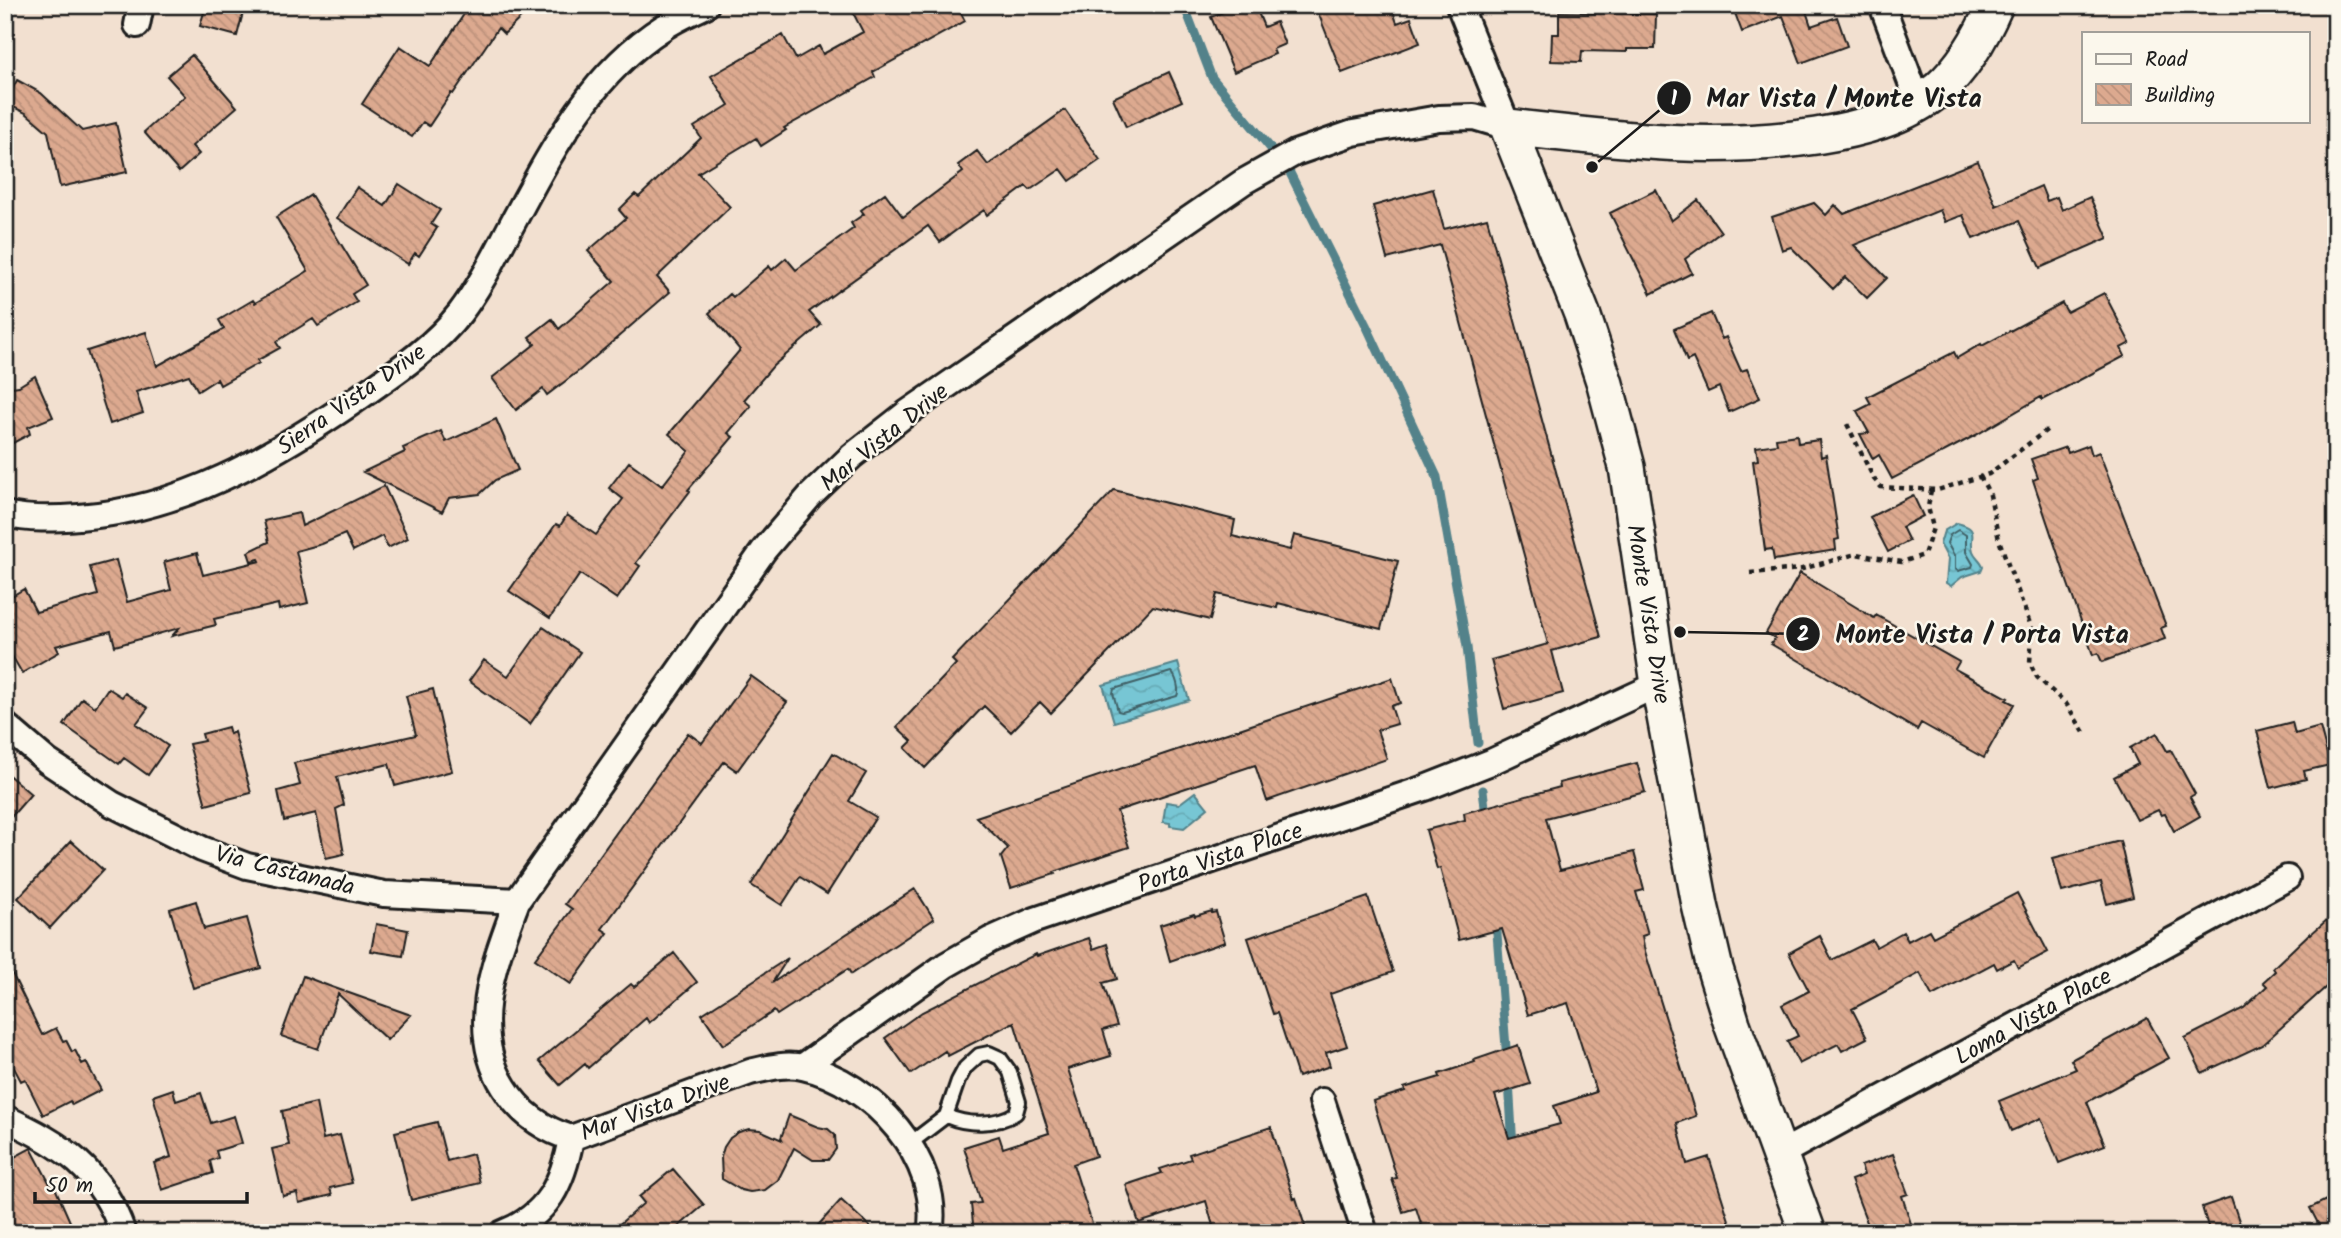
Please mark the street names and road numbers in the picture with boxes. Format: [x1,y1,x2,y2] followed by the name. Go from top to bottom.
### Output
[269,334,435,466] street label: Sierra Vista Drive
[812,374,958,503] street label: Mar Vista Drive
[1614,522,1681,707] street label: Monte Vista Drive
[1133,812,1309,905] street label: Porta Vista Place
[211,835,359,908] street label: Via Castanada
[1948,958,2120,1077] street label: Loma Vista Place
[575,1063,736,1154] street label: Mar Vista Drive

